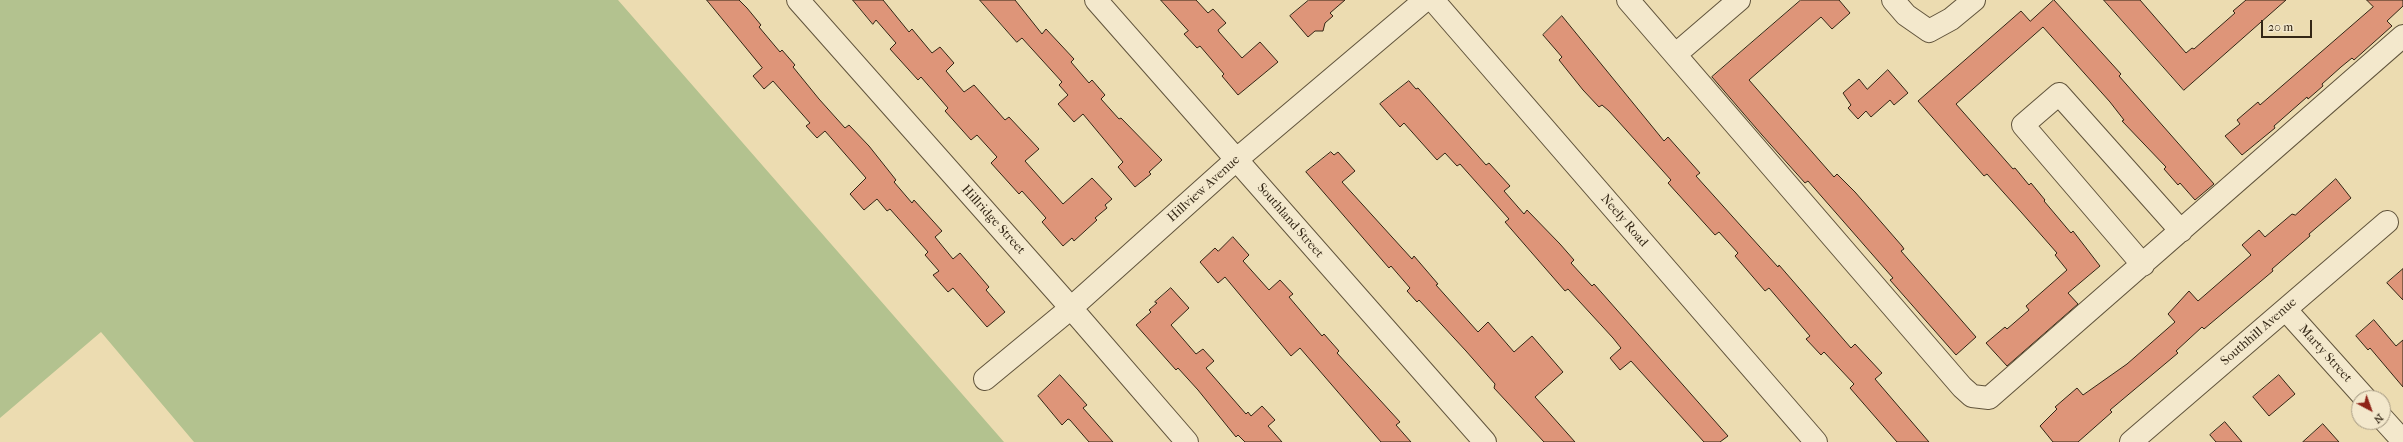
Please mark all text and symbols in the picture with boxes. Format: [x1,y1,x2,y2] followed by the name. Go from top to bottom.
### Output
[2263,12,2314,38] scale bar
[2268,20,2293,34] text: 20 m
[1165,152,1243,226] street label: Hillview Avenue
[1253,181,1327,261] street label: Southland Street
[958,182,1028,258] street label: Hillridge Street
[1597,192,1651,250] street label: Neely Road
[2218,295,2300,369] street label: Southhill Avenue
[2295,322,2355,386] street label: Marty Street
[2351,390,2391,430] north arrow
[2371,411,2386,426] text: N

